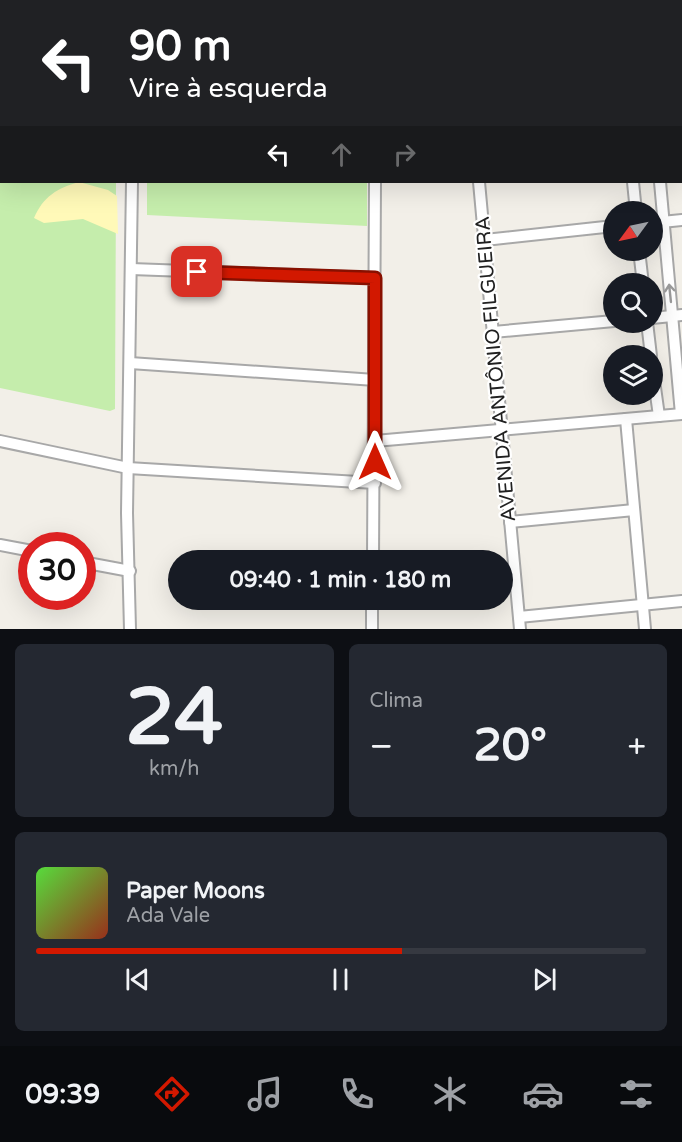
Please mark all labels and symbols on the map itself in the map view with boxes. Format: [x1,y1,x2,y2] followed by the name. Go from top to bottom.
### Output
[603,201,663,261] north arrow
[470,215,521,523] street label: AVENIDA ANTÔNIO FILGUEIRA
[171,246,222,297] pin
[664,283,675,303] one-way arrow
[343,430,407,494] position arrow
[18,532,96,610] speed limit sign: 30

